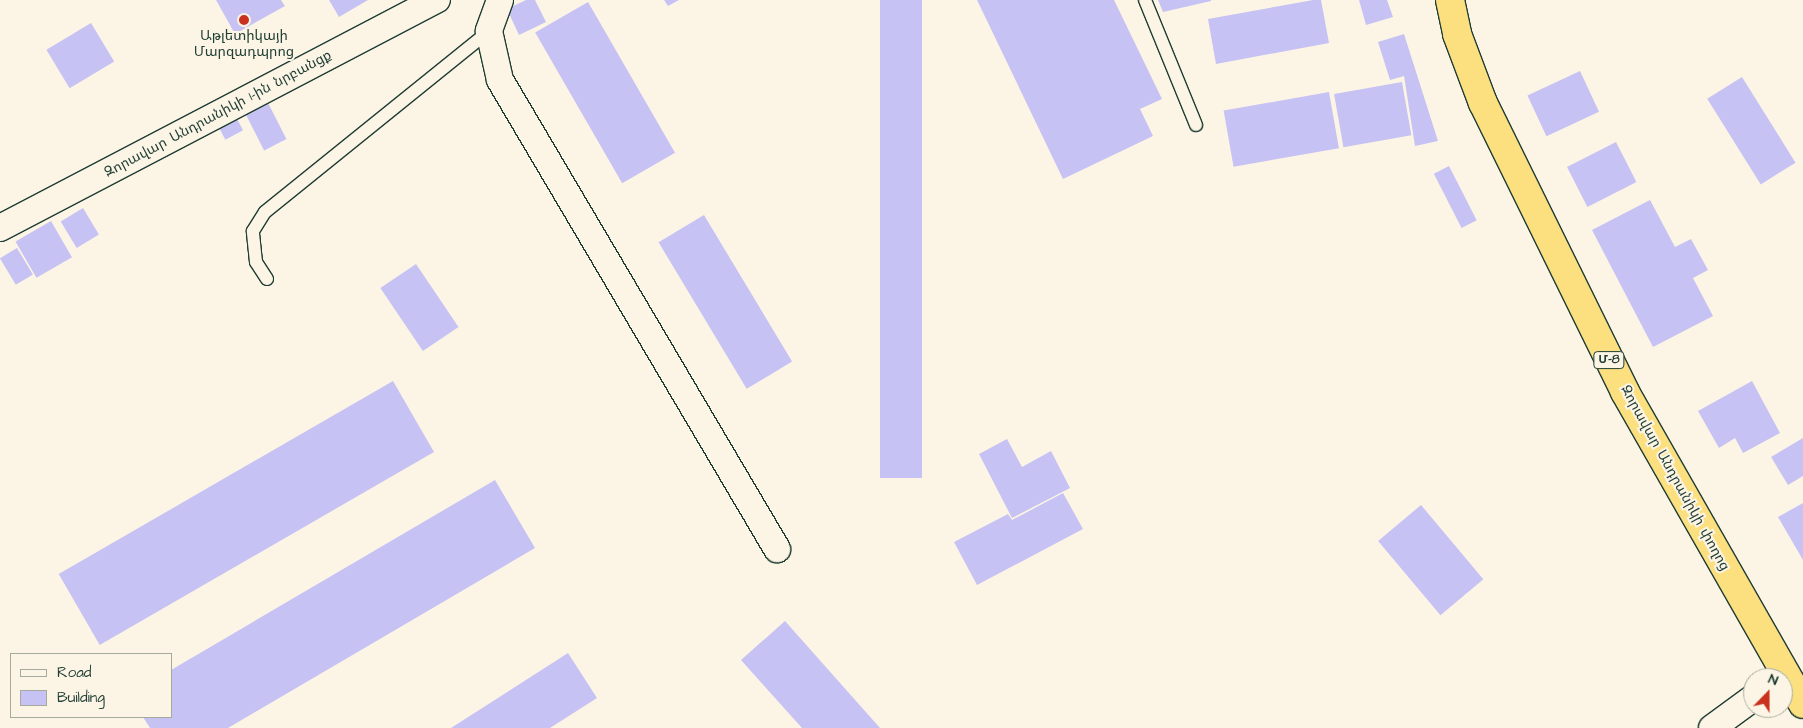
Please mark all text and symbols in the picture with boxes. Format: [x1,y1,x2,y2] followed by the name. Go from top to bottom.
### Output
[238,14,250,26] marker: Աթլետիկայի Մարզադպրոց
[194,28,294,60] place label: Աթլետիկայի Մարզադպրոց
[101,47,335,181] street label: Զորավար Անդրանիկի 1-ին նրբանցք
[1593,350,1625,370] road number: Մ-8
[1617,382,1733,574] street label: Զորավար Անդրանիկի փողոց
[10,653,172,718] legend
[57,662,91,683] text: Road
[1743,668,1793,718] north arrow
[1765,669,1781,691] text: N
[57,687,105,708] text: Building

